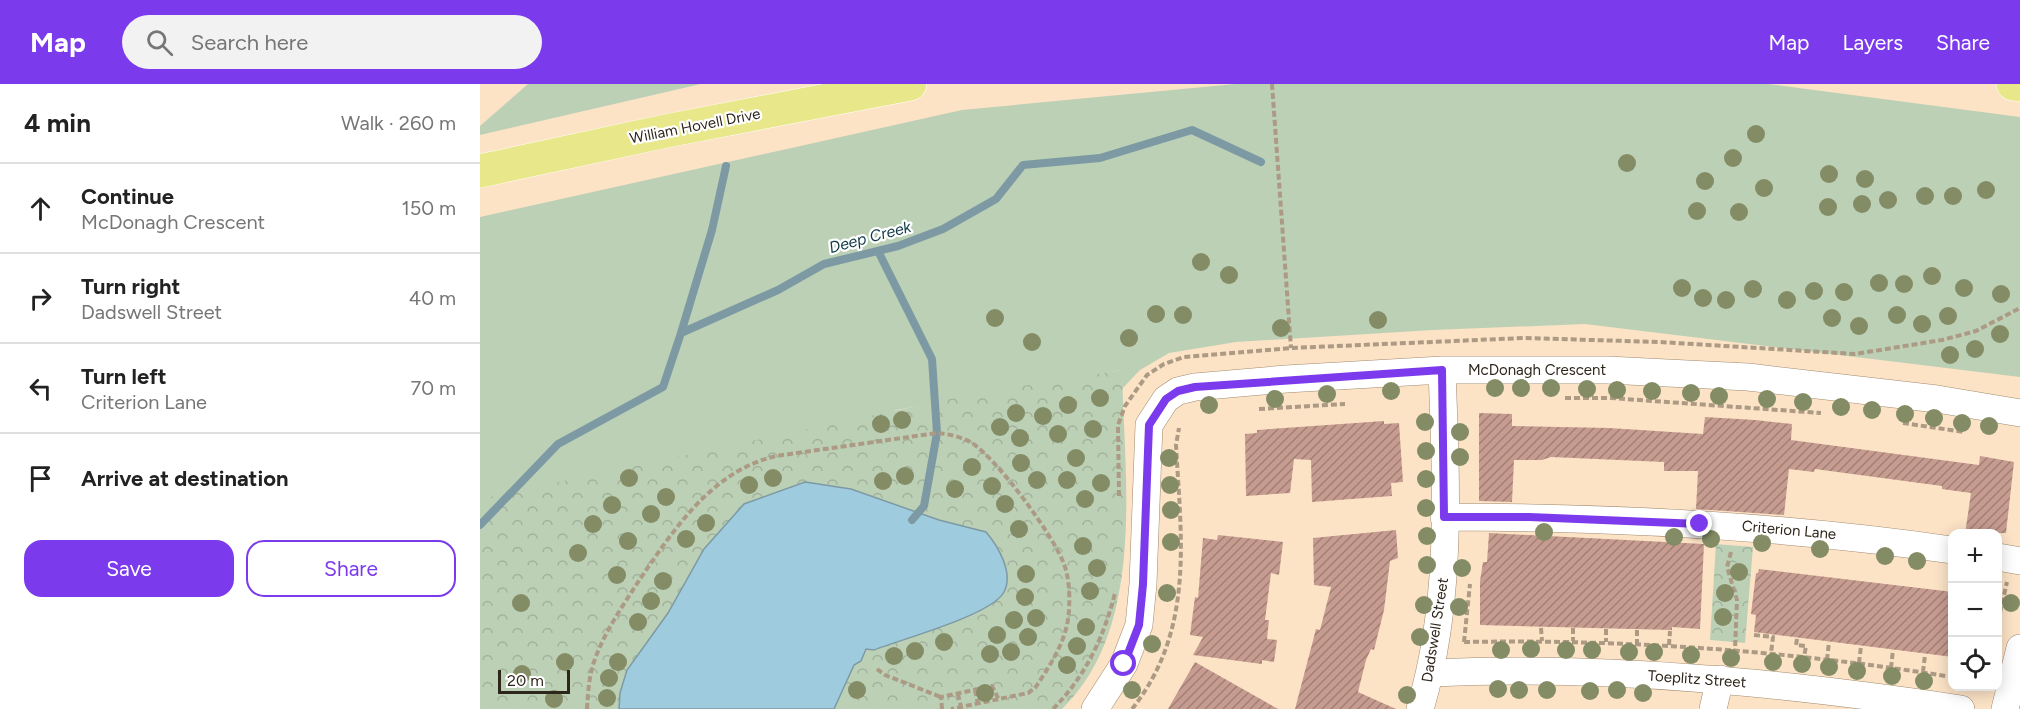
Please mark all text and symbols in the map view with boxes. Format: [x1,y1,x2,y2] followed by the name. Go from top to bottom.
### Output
[122,15,542,69] search box
[30,25,86,59] text: Map
[143,26,176,59] icon: search
[191,29,308,56] text: Search here
[1769,30,1809,55] text: Map
[1842,30,1903,55] text: Layers
[1936,30,1990,55] text: Share
[628,105,762,147] street label: William Hovell Drive
[24,107,91,139] text: 4 min
[341,111,456,135] text: Walk · 260 m
[81,183,174,210] text: Continue
[24,192,57,225] icon: ahead
[401,196,456,220] text: 150 m
[81,210,265,234] text: McDonagh Crescent
[827,217,914,257] water label: Deep Creek
[81,273,180,300] text: Turn right
[24,282,57,315] icon: right
[409,286,456,310] text: 40 m
[81,300,222,324] text: Dadswell Street
[1468,361,1606,379] street label: McDonagh Crescent
[81,363,167,390] text: Turn left
[24,372,57,405] icon: left
[410,376,456,400] text: 70 m
[81,390,207,414] text: Criterion Lane
[24,462,57,495] icon: arrive
[81,465,289,492] text: Arrive at destination
[1686,510,1712,536] route end
[1741,517,1837,543] street label: Criterion Lane
[1948,529,2002,691] map controls
[1948,529,2002,583] button: +
[24,540,234,597] button: Save
[246,540,456,597] button: Share
[1418,576,1452,684] street label: Dadswell Street
[1948,583,2002,637] button: −
[1948,637,2002,691] button: locate
[1110,650,1136,676] route start
[498,667,570,694] scale bar
[1647,667,1747,691] street label: Toeplitz Street
[507,671,544,690] text: 20 m

